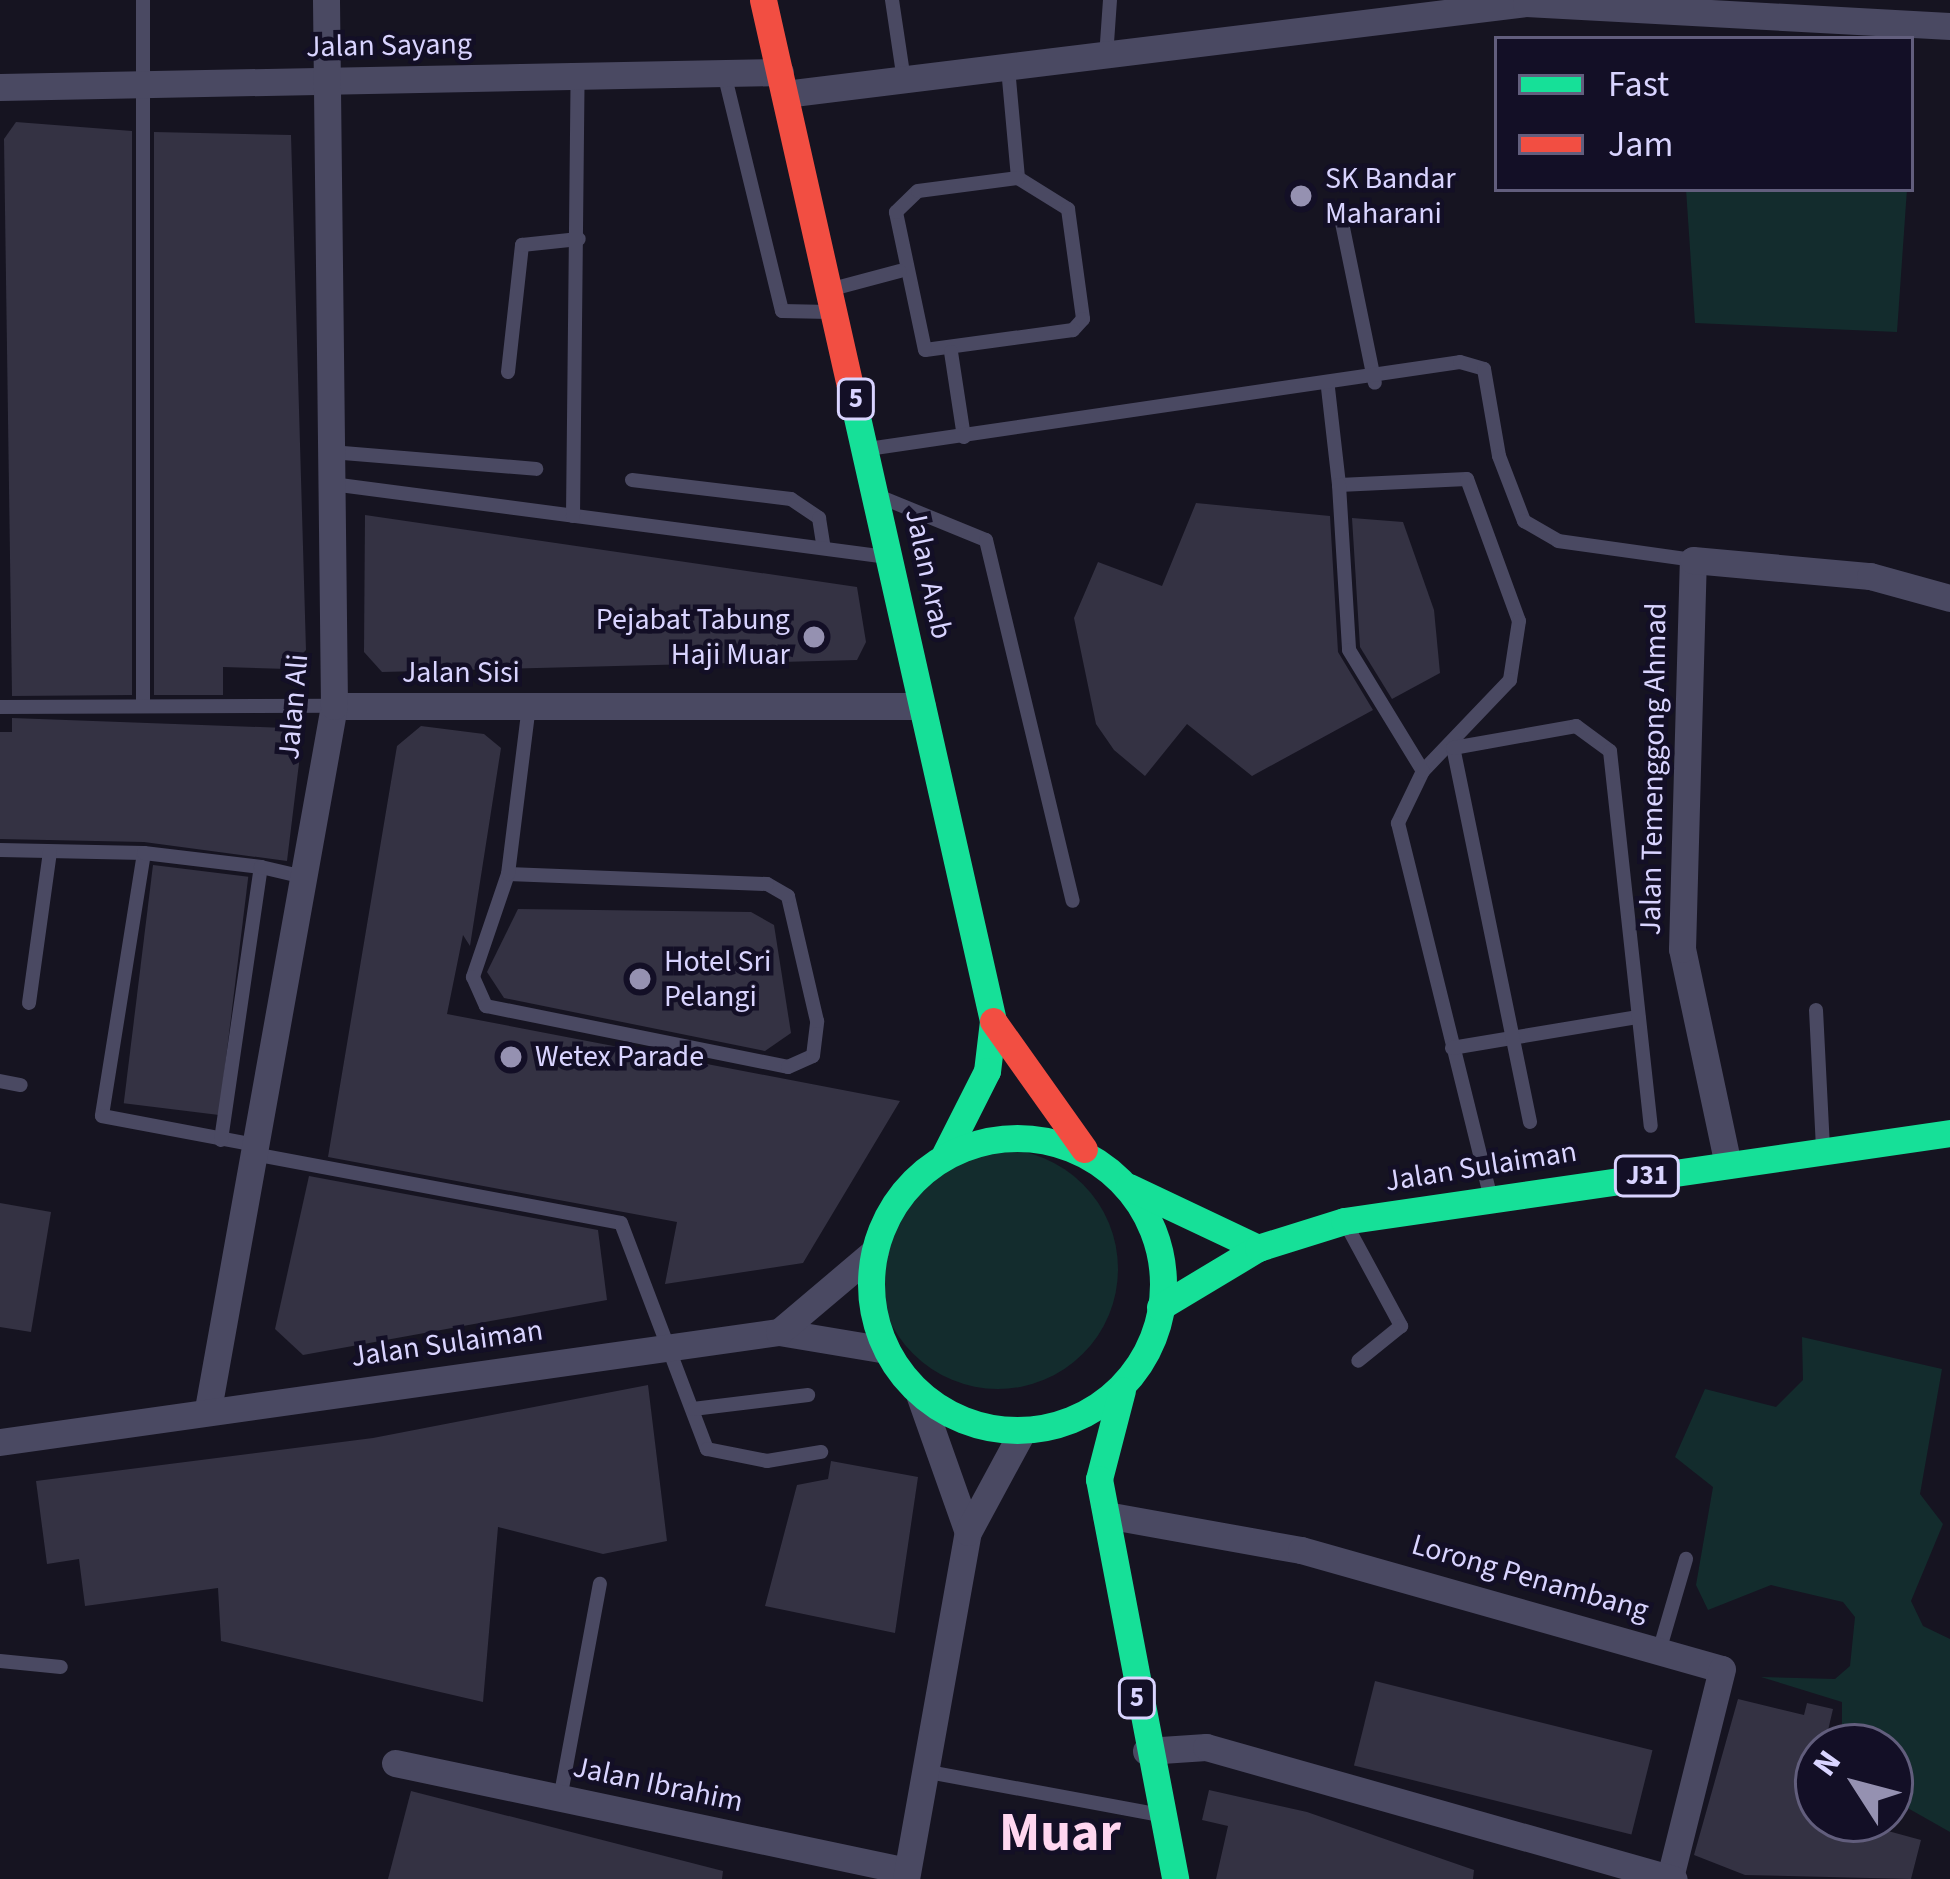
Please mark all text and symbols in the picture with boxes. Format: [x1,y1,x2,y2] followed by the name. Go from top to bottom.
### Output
[306,27,472,65] street label: Jalan Sayang
[1494,36,1914,192] legend
[1608,59,1669,110] text: Fast
[1608,119,1673,170] text: Jam
[1325,161,1456,231] place label: SK Bandar Maharani
[1288,183,1314,209] marker: SK Bandar Maharani
[835,378,877,420] road number: 5
[897,506,959,642] street label: Jalan Arab
[596,602,790,672] place label: Pejabat Tabung Haji Muar
[1633,602,1675,936] street label: Jalan Temenggong Ahmad
[801,624,827,650] marker: Pejabat Tabung Haji Muar
[271,653,317,761] street label: Jalan Ali
[402,655,520,691] street label: Jalan Sisi
[664,944,771,1014] place label: Hotel Sri Pelangi
[627,966,653,992] marker: Hotel Sri Pelangi
[535,1039,704,1075] place label: Wetex Parade
[498,1044,524,1070] marker: Wetex Parade
[1383,1134,1579,1200] street label: Jalan Sulaiman
[1611,1155,1683,1197] road number: J31
[349,1313,545,1375] street label: Jalan Sulaiman
[1407,1527,1653,1629] street label: Lorong Penambang
[1116,1677,1158,1719] road number: 5
[1794,1723,1914,1843] north arrow
[1801,1741,1852,1786] text: N
[570,1749,746,1821] street label: Jalan Ibrahim
[999,1802,1121,1866] district label: Muar

